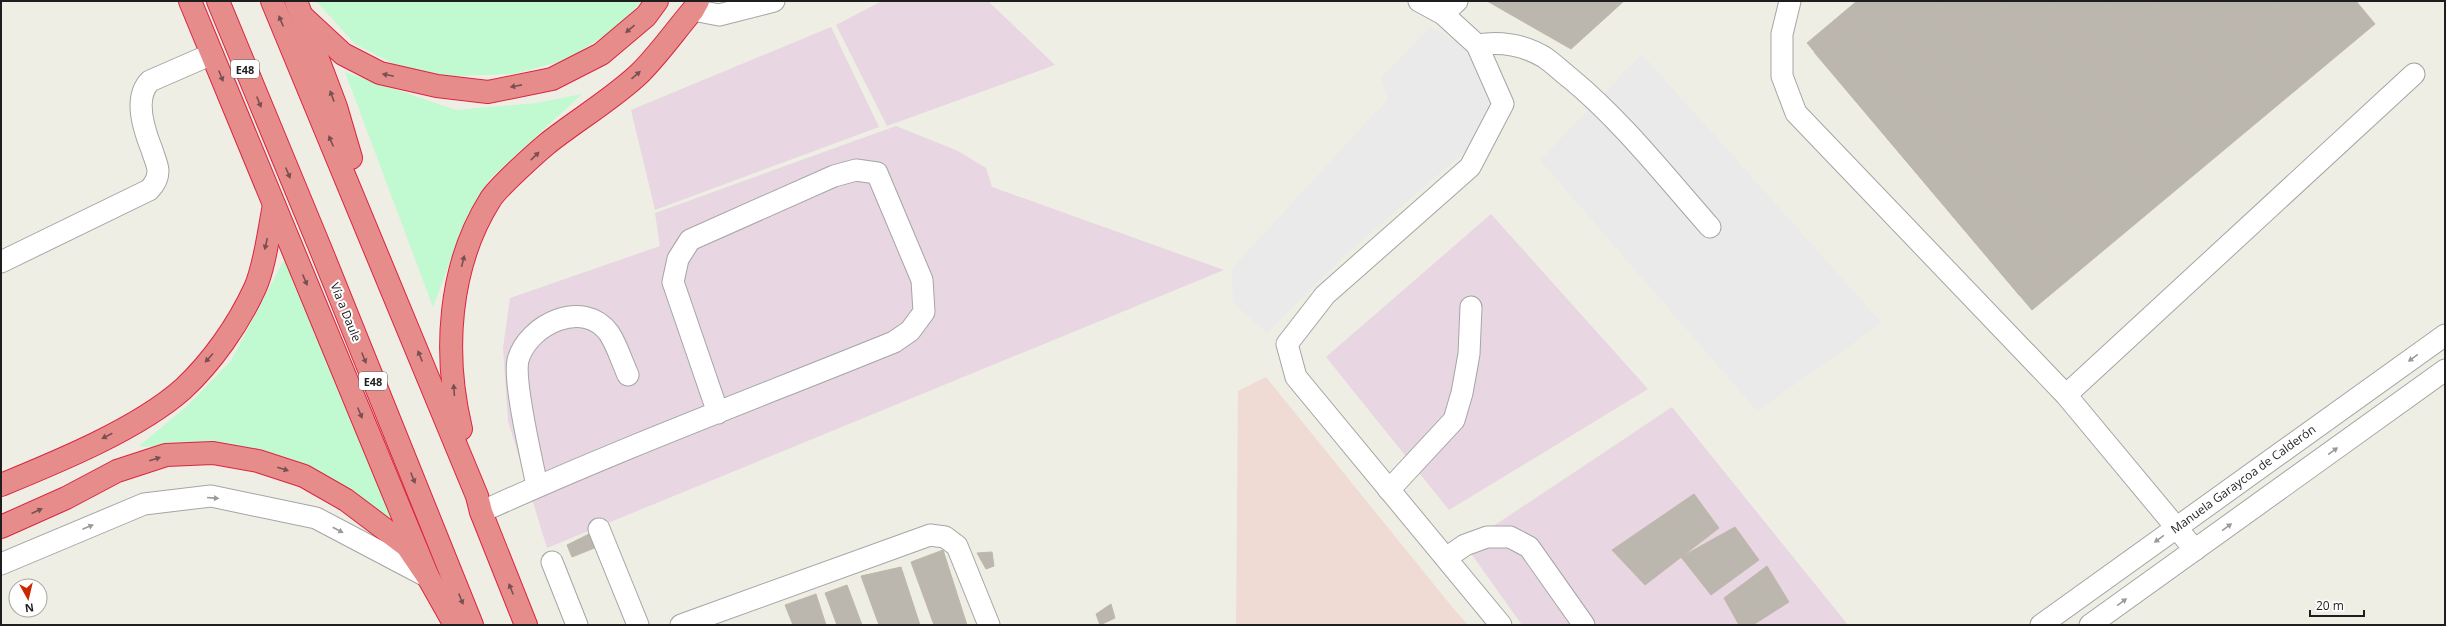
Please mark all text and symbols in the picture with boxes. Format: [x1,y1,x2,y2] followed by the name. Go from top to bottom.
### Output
[277,14,283,26] one-way arrow
[625,25,636,34] one-way arrow
[231,60,259,78] road number: E48
[218,70,224,82] one-way arrow
[631,70,641,80] one-way arrow
[382,72,394,78] one-way arrow
[510,84,522,90] one-way arrow
[328,89,334,101] one-way arrow
[256,96,262,108] one-way arrow
[327,134,333,146] one-way arrow
[530,151,540,161] one-way arrow
[286,167,292,179] one-way arrow
[262,237,268,250] one-way arrow
[460,255,466,267] one-way arrow
[302,275,308,286] one-way arrow
[326,280,366,344] street label: Vía a Daule
[416,350,422,362] one-way arrow
[362,352,368,364] one-way arrow
[205,353,214,364] one-way arrow
[2408,354,2419,362] one-way arrow
[359,372,387,390] road number: E48
[450,384,457,396] one-way arrow
[358,408,364,420] one-way arrow
[2167,421,2319,537] street label: Manuela Garaycoa de Calderón
[101,433,113,439] one-way arrow
[2327,446,2338,455] one-way arrow
[150,456,162,462] one-way arrow
[277,466,289,472] one-way arrow
[410,473,416,485] one-way arrow
[207,494,219,501] one-way arrow
[31,508,42,514] one-way arrow
[2222,522,2233,531] one-way arrow
[83,524,94,530] one-way arrow
[332,526,344,533] one-way arrow
[2154,535,2165,543] one-way arrow
[8,578,48,618] north arrow
[508,582,514,594] one-way arrow
[2310,592,2364,618] scale bar
[459,594,465,606] one-way arrow
[2316,597,2344,614] text: 20 m
[2116,598,2127,606] one-way arrow
[24,600,35,616] text: N

